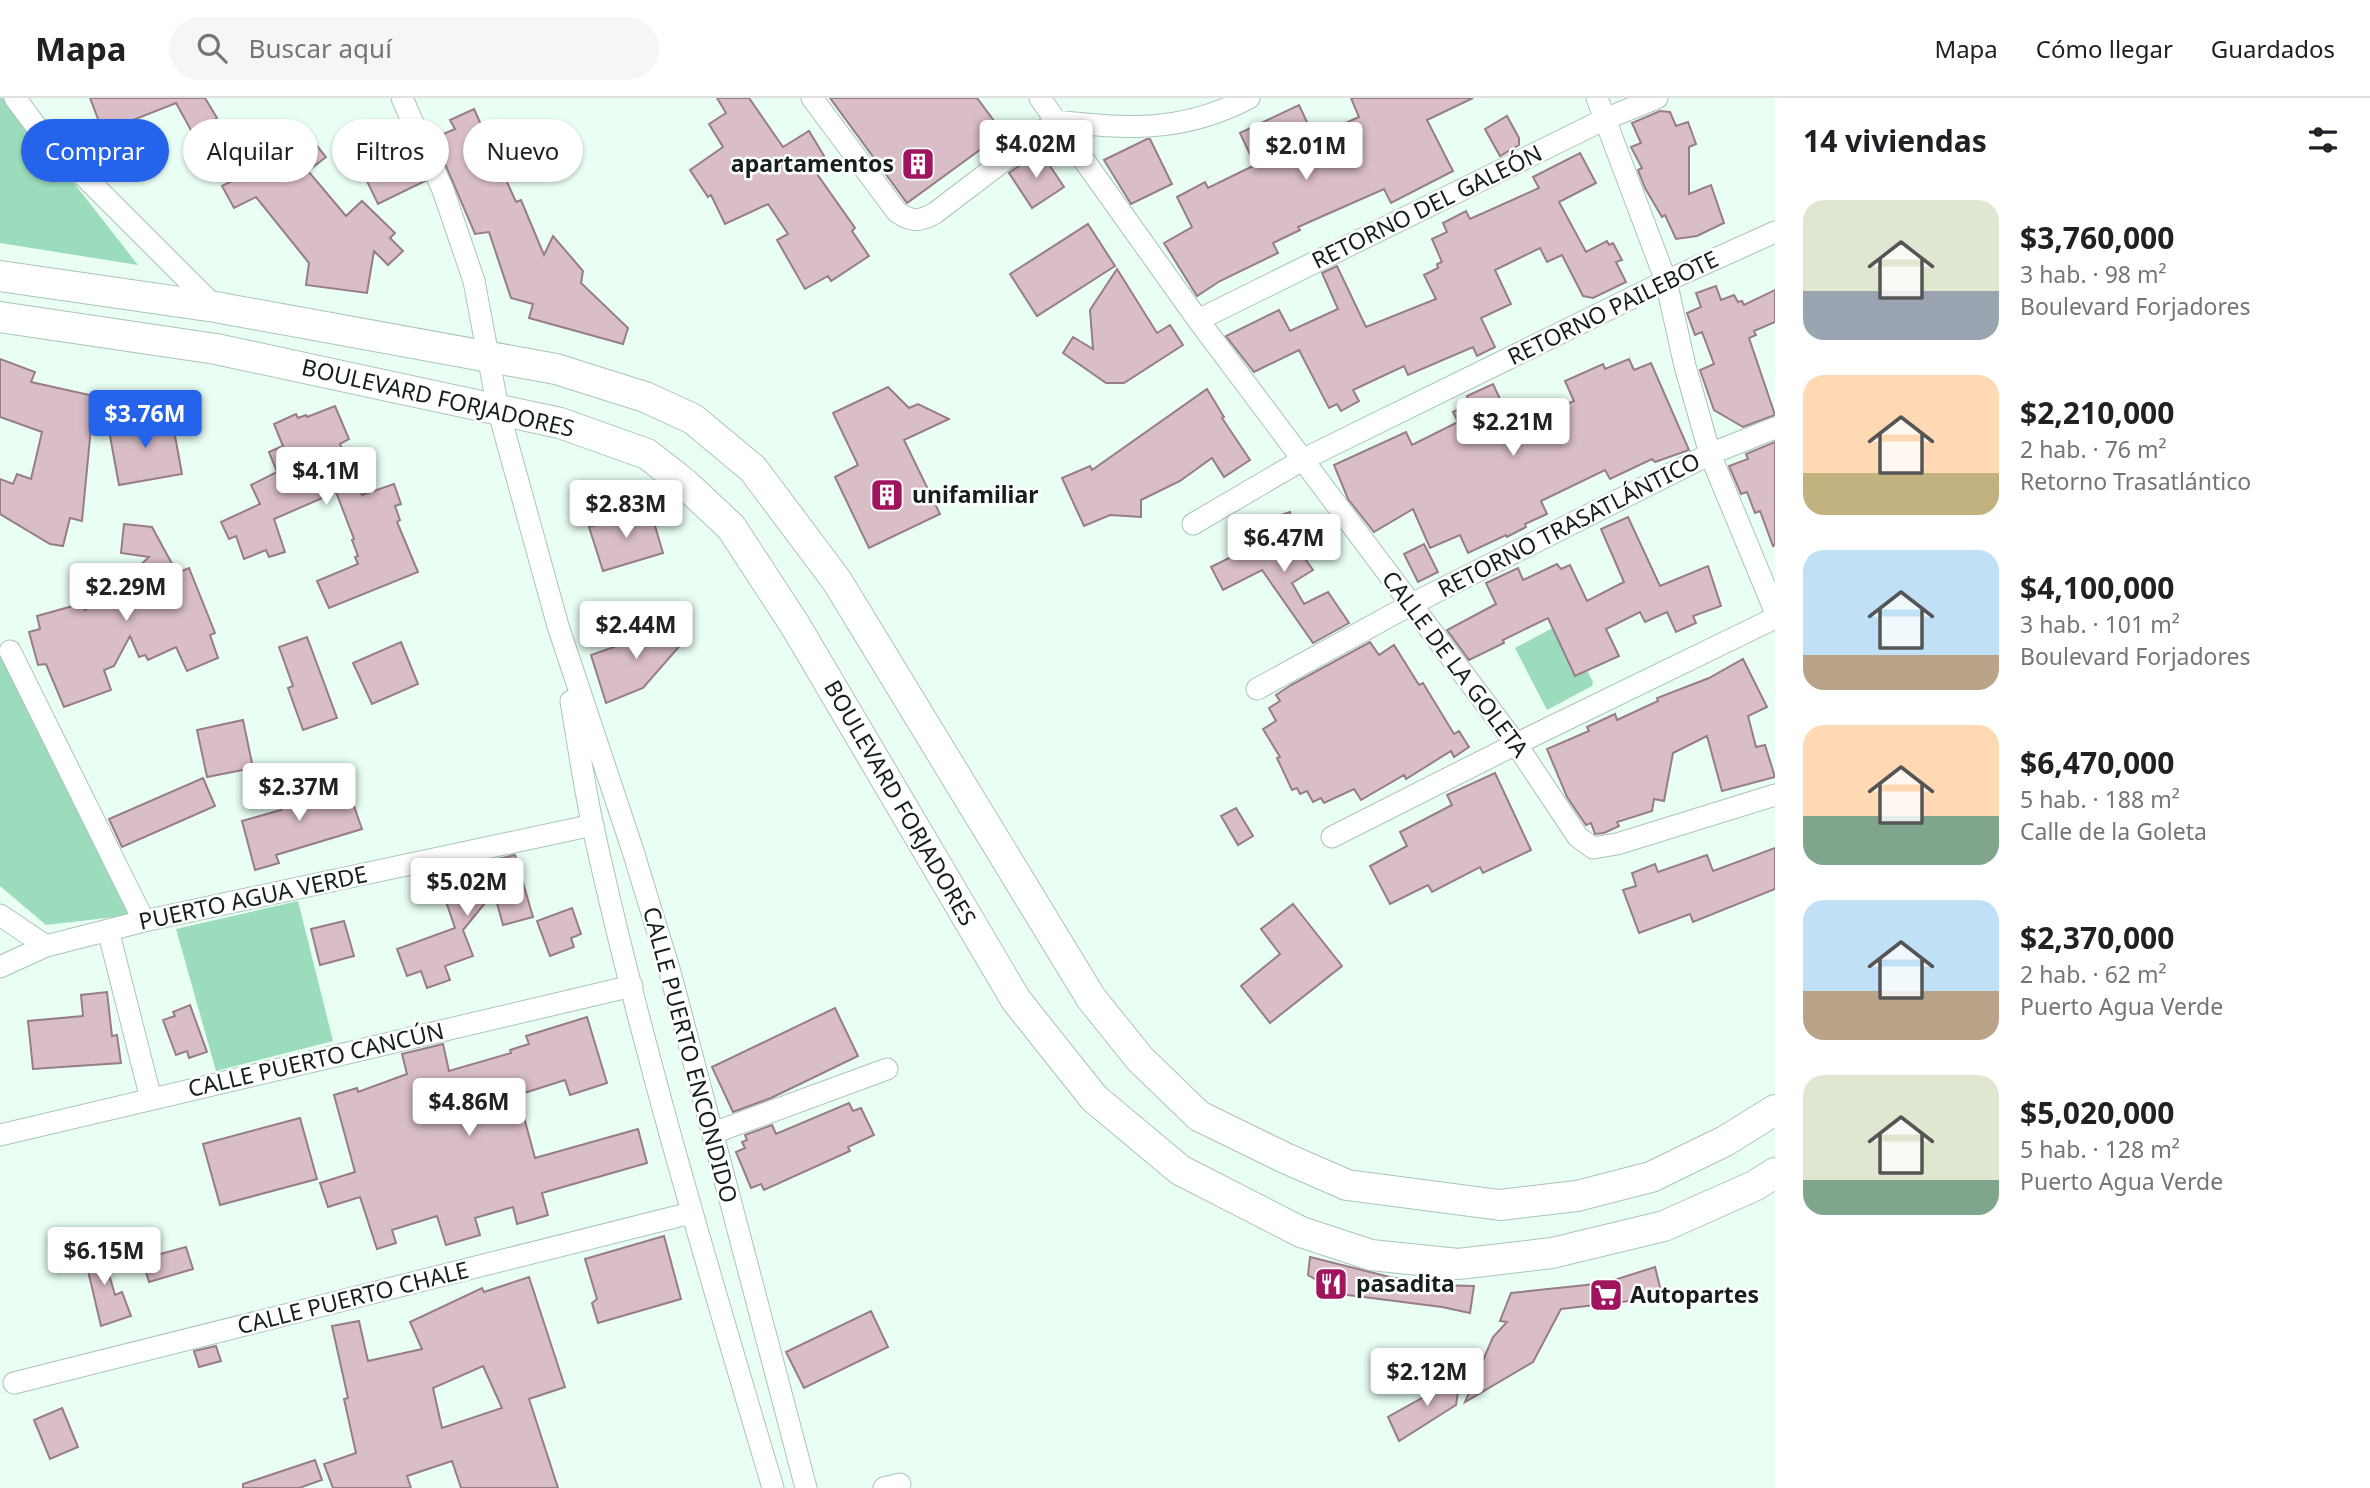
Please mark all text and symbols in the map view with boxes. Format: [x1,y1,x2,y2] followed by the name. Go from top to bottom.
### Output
[169,17,659,80] search box
[35,26,127,71] text: Mapa
[193,29,231,67] icon: search
[249,30,392,66] text: Buscar aquí
[1934,32,1998,65] text: Mapa
[2036,32,2173,65] text: Cómo llegar
[2211,32,2335,65] text: Guardados
[21,119,169,182] chip: Comprar
[183,119,318,182] chip: Alquilar
[332,119,449,182] chip: Filtros
[463,119,583,182] chip: Nuevo
[979,120,1093,180] pin: $4.02M
[1803,120,1987,161] text: 14 viviendas
[2304,121,2342,159] icon: filters
[1249,122,1363,182] pin: $2.01M
[996,127,1076,159] text: $4.02M
[1266,129,1346,161] text: $2.01M
[1306,136,1547,276] street label: RETORNO DEL GALEÓN
[899,145,937,183] building icon: apartamentos
[731,147,894,179] place label: apartamentos
[2020,217,2174,258] text: $3,760,000
[1859,228,1943,312] icon: home
[1502,242,1723,372] street label: RETORNO PAILEBOTE
[2020,258,2167,290] text: 3 hab. · 98 m²
[2020,290,2251,322] text: Boulevard Forjadores
[299,350,578,444] street label: BOULEVARD FORJADORES
[88,390,202,450] pin: $3.76M
[2020,392,2174,433] text: $2,210,000
[105,397,185,429] text: $3.76M
[1456,398,1570,458] pin: $2.21M
[1859,403,1943,487] icon: home
[1473,405,1553,437] text: $2.21M
[2020,433,2167,465] text: 2 hab. · 76 m²
[1432,444,1705,604] street label: RETORNO TRASATLÁNTICO
[277,448,375,507] pin: $4.1M
[292,454,360,486] text: $4.1M
[2020,465,2251,497] text: Retorno Trasatlántico
[868,476,906,514] building icon: unifamiliar
[912,478,1039,510] place label: unifamiliar
[569,480,683,540] pin: $2.83M
[586,487,666,519] text: $2.83M
[1227,514,1341,574] pin: $6.47M
[1244,521,1324,553] text: $6.47M
[69,564,183,623] pin: $2.29M
[1375,564,1537,763] street label: CALLE DE LA GOLETA
[2020,567,2174,608] text: $4,100,000
[86,570,166,602] text: $2.29M
[1859,578,1943,662] icon: home
[579,602,693,661] pin: $2.44M
[596,608,676,640] text: $2.44M
[2020,608,2180,640] text: 3 hab. · 101 m²
[2020,640,2251,672] text: Boulevard Forjadores
[817,674,984,931] street label: BOULEVARD FORJADORES
[2020,742,2174,783] text: $6,470,000
[1859,753,1943,837] icon: home
[242,764,356,823] pin: $2.37M
[259,770,339,802] text: $2.37M
[2020,783,2180,815] text: 5 hab. · 188 m²
[2020,815,2207,847] text: Calle de la Goleta
[136,857,370,937] street label: PUERTO AGUA VERDE
[410,858,524,918] pin: $5.02M
[427,865,507,897] text: $5.02M
[636,903,746,1206] street label: CALLE PUERTO ENCONDIDO
[2020,917,2174,958] text: $2,370,000
[1859,928,1943,1012] icon: home
[2020,958,2167,990] text: 2 hab. · 62 m²
[2020,990,2223,1022] text: Puerto Agua Verde
[185,1014,447,1104] street label: CALLE PUERTO CANCÚN
[412,1079,526,1138] pin: $4.86M
[429,1085,509,1117] text: $4.86M
[2020,1092,2174,1133] text: $5,020,000
[1859,1103,1943,1187] icon: home
[2020,1133,2180,1165] text: 5 hab. · 128 m²
[2020,1165,2223,1197] text: Puerto Agua Verde
[47,1228,161,1287] pin: $6.15M
[64,1234,144,1266] text: $6.15M
[234,1253,472,1341] street label: CALLE PUERTO CHALE
[1312,1265,1350,1303] restaurant icon: pasadita
[1356,1267,1455,1299] place label: pasadita
[1587,1276,1625,1314] supermarket icon: Autopartes
[1630,1278,1759,1310] place label: Autopartes
[1370,1348,1484,1408] pin: $2.12M
[1387,1355,1467,1387] text: $2.12M

